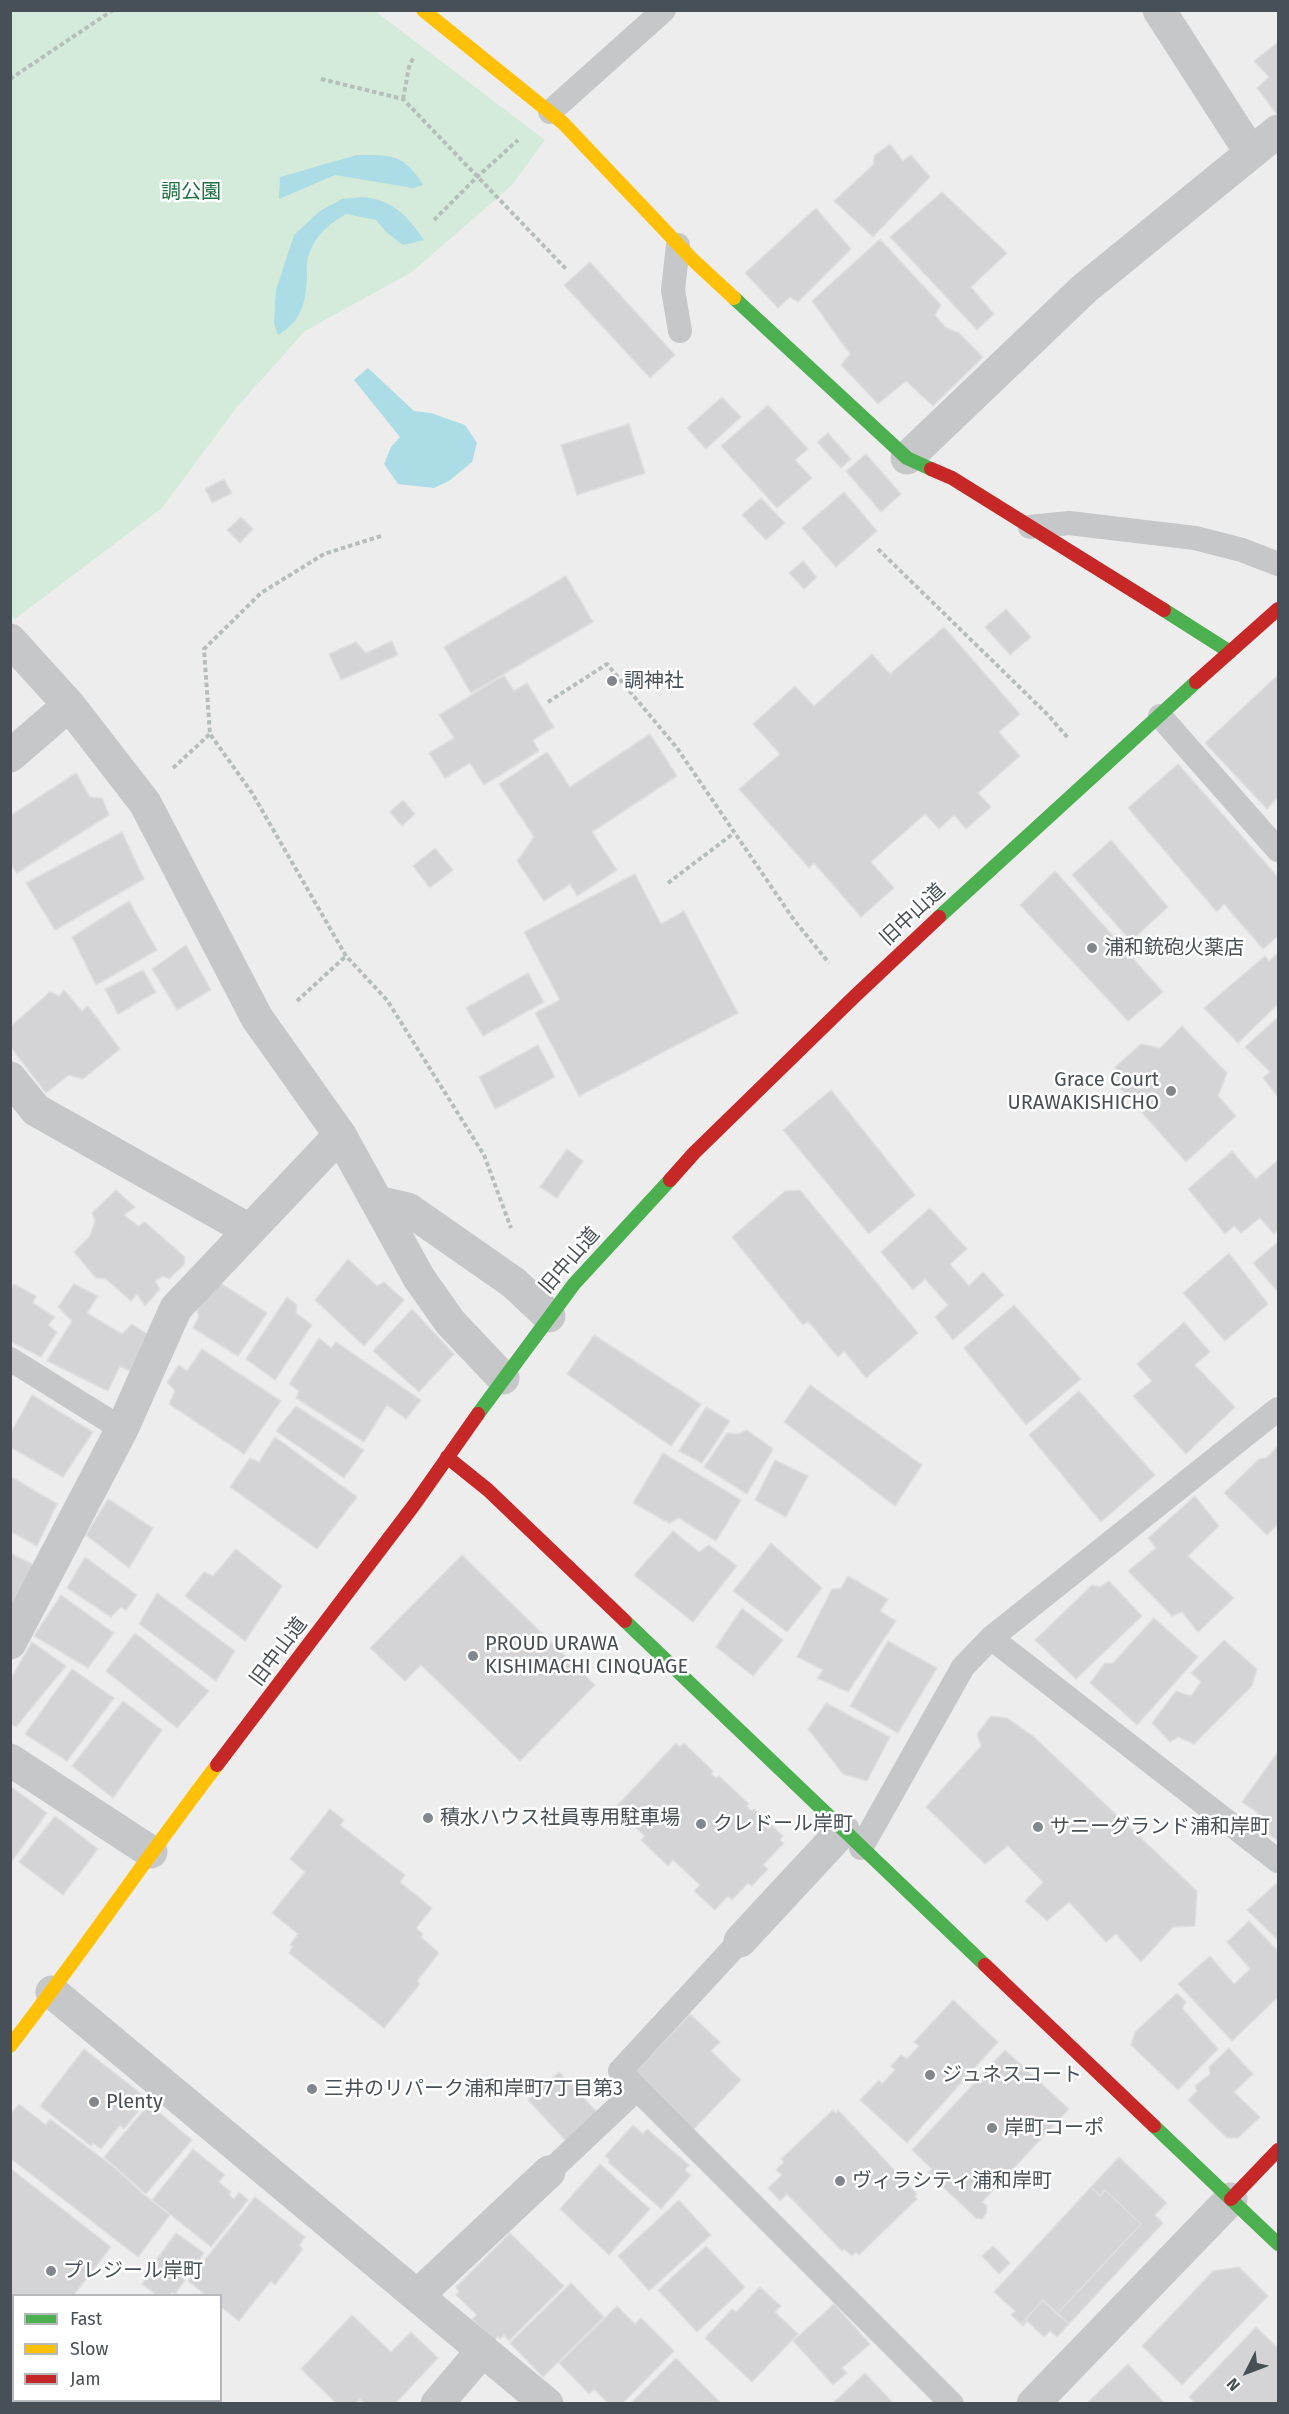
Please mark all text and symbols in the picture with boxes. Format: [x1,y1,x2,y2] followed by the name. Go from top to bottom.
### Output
[161,180,221,204] park label: 調公園
[624,669,684,693] place label: 調神社
[605,674,619,688] marker: 調神社
[876,879,950,951] street label: 旧中山道
[1104,936,1244,960] place label: 浦和銃砲火薬店
[1085,941,1099,955] marker: 浦和銃砲火薬店
[1008,1068,1159,1115] place label: Grace Court URAWAKISHICHO
[1164,1084,1178,1098] marker: Grace Court URAWAKISHICHO
[535,1223,605,1299] street label: 旧中山道
[245,1613,313,1691] street label: 旧中山道
[485,1632,688,1679] place label: PROUD URAWA KISHIMACHI CINQUAGE
[466,1649,480,1663] marker: PROUD URAWA KISHIMACHI CINQUAGE
[440,1806,680,1830] place label: 積水ハウス社員専用駐車場
[421,1811,435,1825] marker: 積水ハウス社員専用駐車場
[713,1812,853,1836] place label: クレドール岸町
[1050,1815,1270,1839] place label: サニーグランド浦和岸町
[694,1817,708,1831] marker: クレドール岸町
[1031,1820,1045,1834] marker: サニーグランド浦和岸町
[942,2063,1082,2087] place label: ジュネスコート
[923,2068,937,2082] marker: ジュネスコート
[324,2077,623,2101] place label: 三井のリパーク浦和岸町7丁目第3
[305,2082,319,2096] marker: 三井のリパーク浦和岸町7丁目第3
[106,2090,163,2114] place label: Plenty
[87,2095,101,2109] marker: Plenty
[1004,2116,1104,2140] place label: 岸町コーポ
[985,2121,999,2135] marker: 岸町コーポ
[852,2169,1052,2193] place label: ヴィラシティ浦和岸町
[833,2174,847,2188] marker: ヴィラシティ浦和岸町
[63,2259,203,2283] place label: プレジール岸町
[44,2264,58,2278] marker: プレジール岸町
[12,2294,222,2402] legend
[70,2308,102,2330] text: Fast
[70,2338,108,2360] text: Slow
[1217,2342,1277,2402] north arrow
[70,2368,101,2390] text: Jam
[1223,2374,1244,2395] text: N

